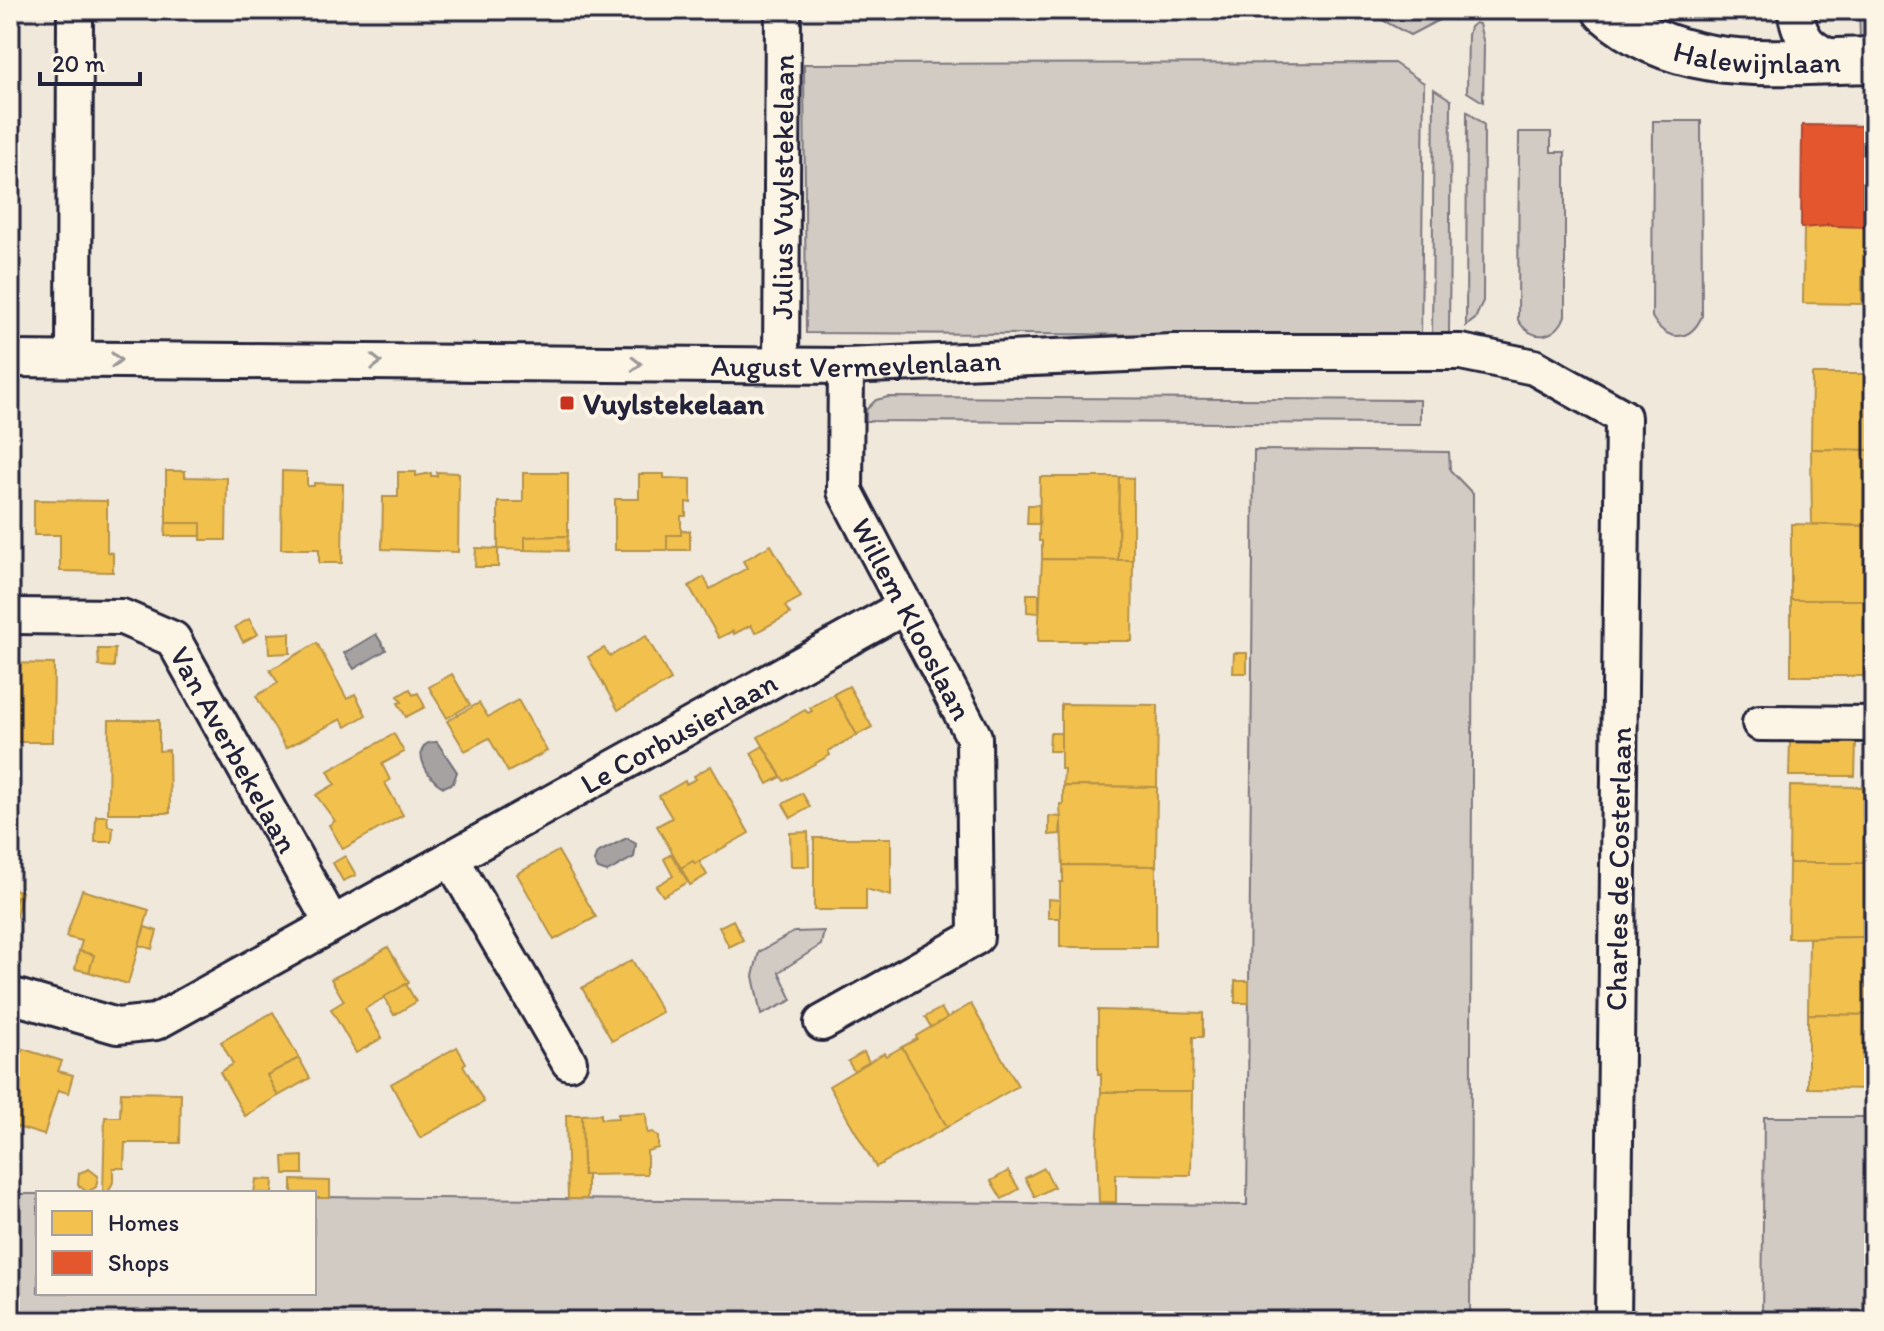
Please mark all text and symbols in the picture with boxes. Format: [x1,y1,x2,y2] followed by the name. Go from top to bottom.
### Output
[1669,32,1841,81] street label: Halewijnlaan
[40,36,140,86] scale bar
[52,49,105,78] text: 20 m
[763,54,801,320] street label: Julius Vuylstekelaan
[710,341,1002,385] street label: August Vermeylenlaan
[110,351,123,368] one-way arrow
[370,353,383,371] one-way arrow
[630,355,643,373] one-way arrow
[583,385,764,422] place label: Vuylstekelaan
[558,394,576,412] marker: Vuylstekelaan
[843,511,981,727] street label: Willem Klooslaan
[162,640,307,859] street label: Van Averbekelaan
[574,663,783,802] street label: Le Corbusierlaan
[1597,727,1639,1011] street label: Charles de Costerlaan
[36,1191,316,1295] legend
[108,1208,179,1237] text: Homes
[108,1248,169,1277] text: Shops

